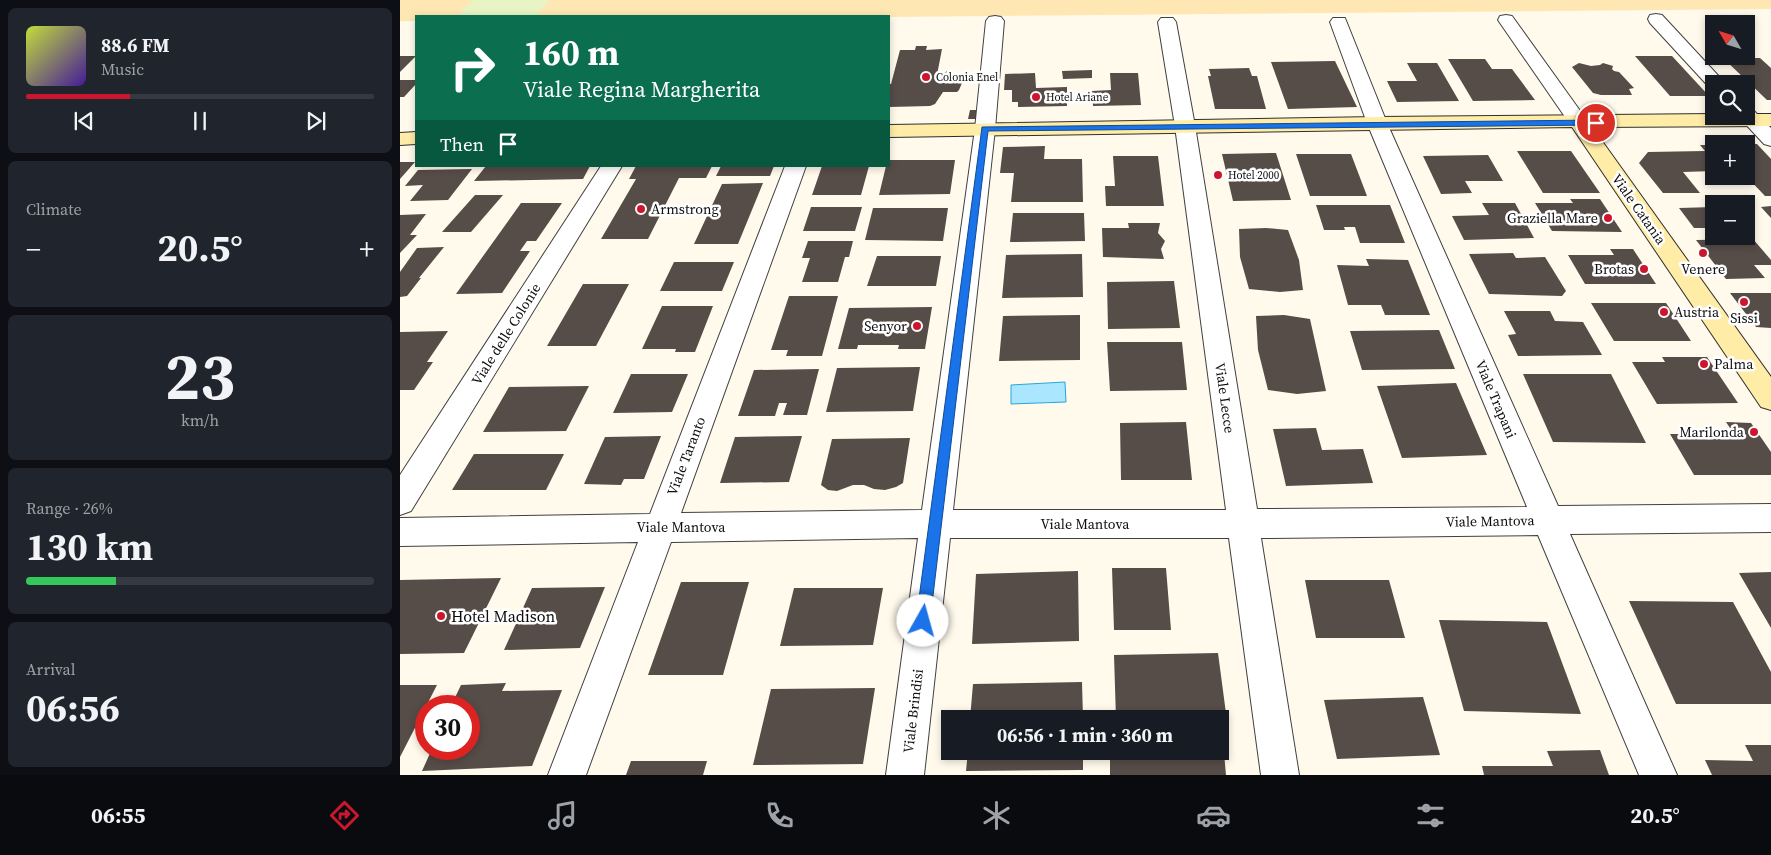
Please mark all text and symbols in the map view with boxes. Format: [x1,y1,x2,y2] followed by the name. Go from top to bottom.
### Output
[1705,15,1755,65] north arrow
[1705,15,1755,245] map controls
[523,29,619,77] text: 160 m
[101,32,170,58] text: 88.6 FM
[440,35,505,100] icon: right
[101,58,144,80] text: Music
[936,70,998,85] place label: Colonia Enel
[920,71,932,83] marker: Colonia Enel
[523,74,760,104] text: Viale Regina Margherita
[1705,75,1755,125] button: search
[1046,90,1109,105] place label: Hotel Ariane
[1030,91,1042,103] marker: Hotel Ariane
[1575,102,1617,144] pin
[70,107,98,135] icon: previous
[186,107,214,135] icon: pause
[302,107,330,135] icon: next
[1582,109,1610,137] icon: arrive
[494,130,522,158] icon: arrive
[440,131,484,157] text: Then
[1705,135,1755,185] button: +
[1228,168,1280,183] place label: Hotel 2000
[1212,169,1224,181] marker: Hotel 2000
[1607,170,1671,249] street label: Viale Catania
[1705,195,1755,245] button: −
[26,198,82,220] text: Climate
[651,199,719,219] place label: Armstrong
[635,203,647,215] marker: Armstrong
[1507,208,1598,228] place label: Graziella Mare
[1602,212,1614,224] marker: Graziella Mare
[157,222,243,274] text: 20.5°
[26,230,41,268] text: −
[359,230,374,268] text: +
[1697,247,1709,259] marker: Venere
[1594,259,1634,279] place label: Brotas
[1681,259,1725,279] place label: Venere
[1638,263,1650,275] marker: Brotas
[467,279,545,389] street label: Viale delle Colonie
[1738,296,1750,308] marker: Sissi
[1674,302,1720,322] place label: Austria
[1658,306,1670,318] marker: Austria
[1730,308,1758,328] place label: Sissi
[864,316,907,336] place label: Senyor
[911,320,923,332] marker: Senyor
[165,332,235,421] text: 23
[1714,354,1754,374] place label: Palma
[1471,357,1521,441] street label: Viale Trapani
[1698,358,1710,370] marker: Palma
[1210,361,1240,435] street label: Viale Lecce
[181,409,219,431] text: km/h
[662,413,710,498] street label: Viale Taranto
[1679,422,1745,442] place label: Marilonda
[1748,426,1760,438] marker: Marilonda
[26,497,113,519] text: Range · 26%
[1445,510,1535,532] street label: Viale Mantova
[1041,514,1130,534] street label: Viale Mantova
[637,517,726,537] street label: Viale Mantova
[26,521,153,573] text: 130 km
[896,594,948,646] position arrow
[451,605,555,627] place label: Hotel Madison
[435,610,447,622] marker: Hotel Madison
[26,658,75,680] text: Arrival
[898,668,928,754] street label: Viale Brindisi
[26,682,120,734] text: 06:56
[415,695,480,760] speed limit sign: 30
[997,722,1173,748] text: 06:56 · 1 min · 360 m
[327,798,362,833] icon: directions
[545,798,580,833] icon: music
[762,798,797,833] icon: phone
[979,798,1014,833] icon: climate
[1196,798,1231,833] icon: car
[1413,798,1448,833] icon: filters
[91,800,145,830] text: 06:55
[1630,800,1680,830] text: 20.5°

